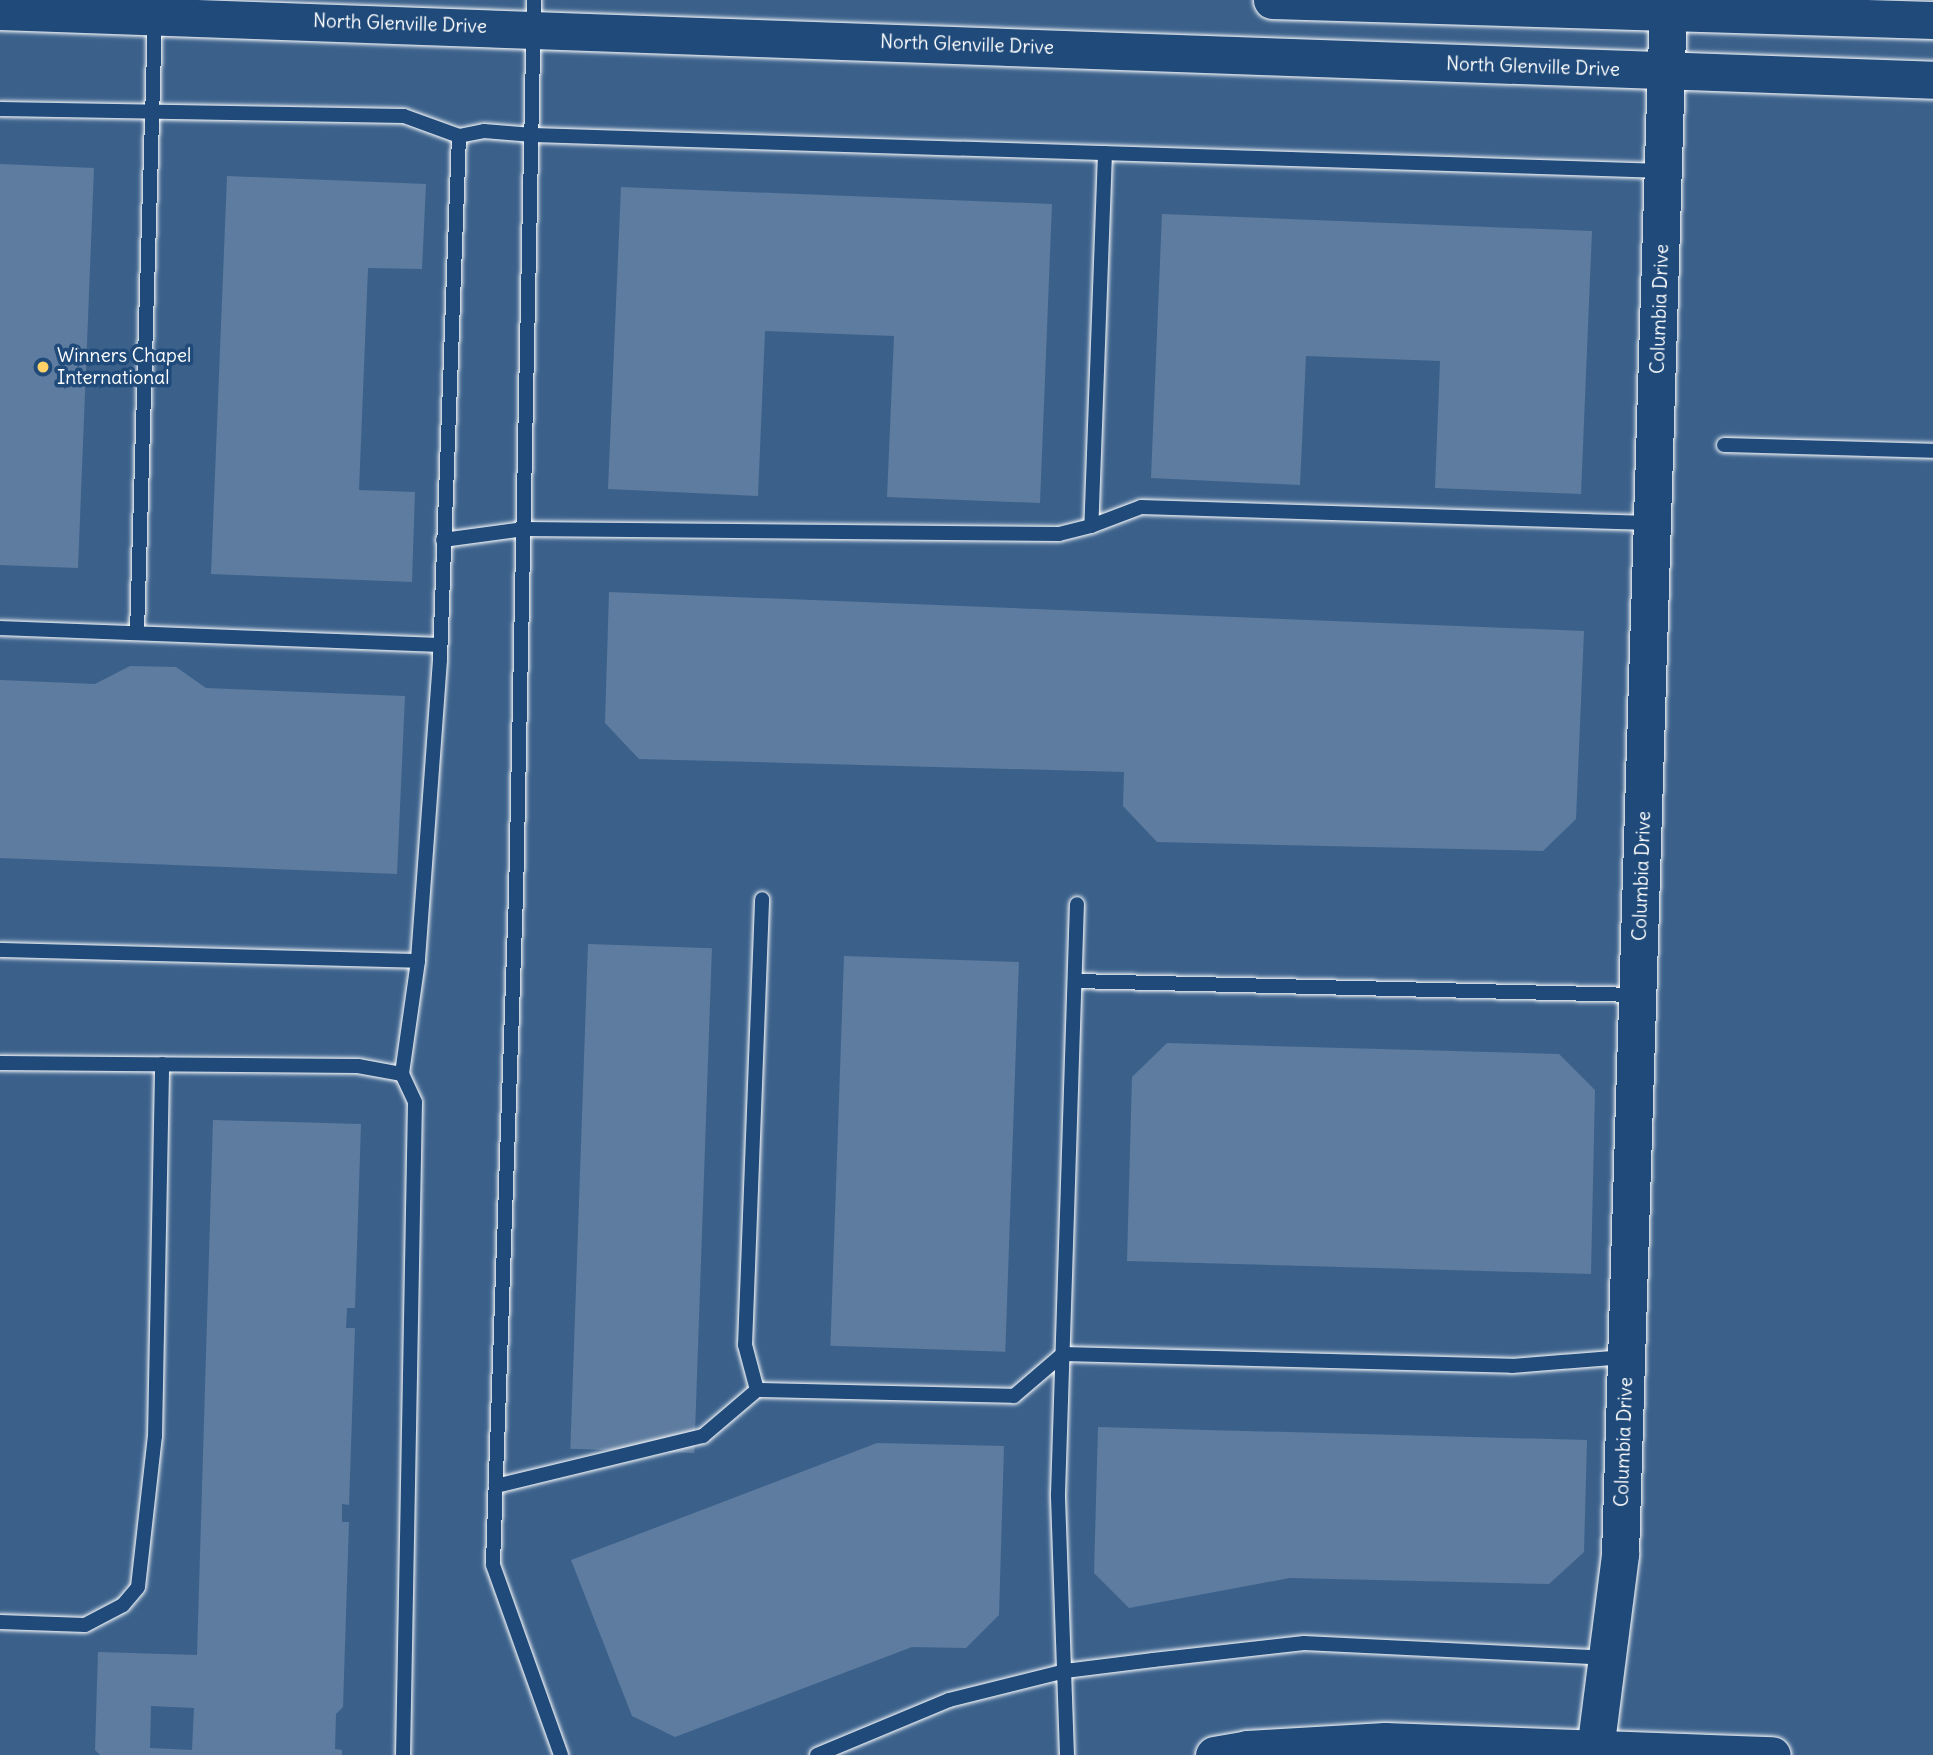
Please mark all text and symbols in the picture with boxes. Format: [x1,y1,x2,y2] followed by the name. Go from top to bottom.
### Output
[313,10,487,38] street label: North Glenville Drive
[880,31,1054,59] street label: North Glenville Drive
[1446,53,1620,81] street label: North Glenville Drive
[1646,244,1674,374] street label: Columbia Drive
[57,345,191,389] place label: Winners Chapel International
[35,359,51,375] marker: Winners Chapel International
[1628,811,1656,941] street label: Columbia Drive
[1610,1377,1638,1507] street label: Columbia Drive

